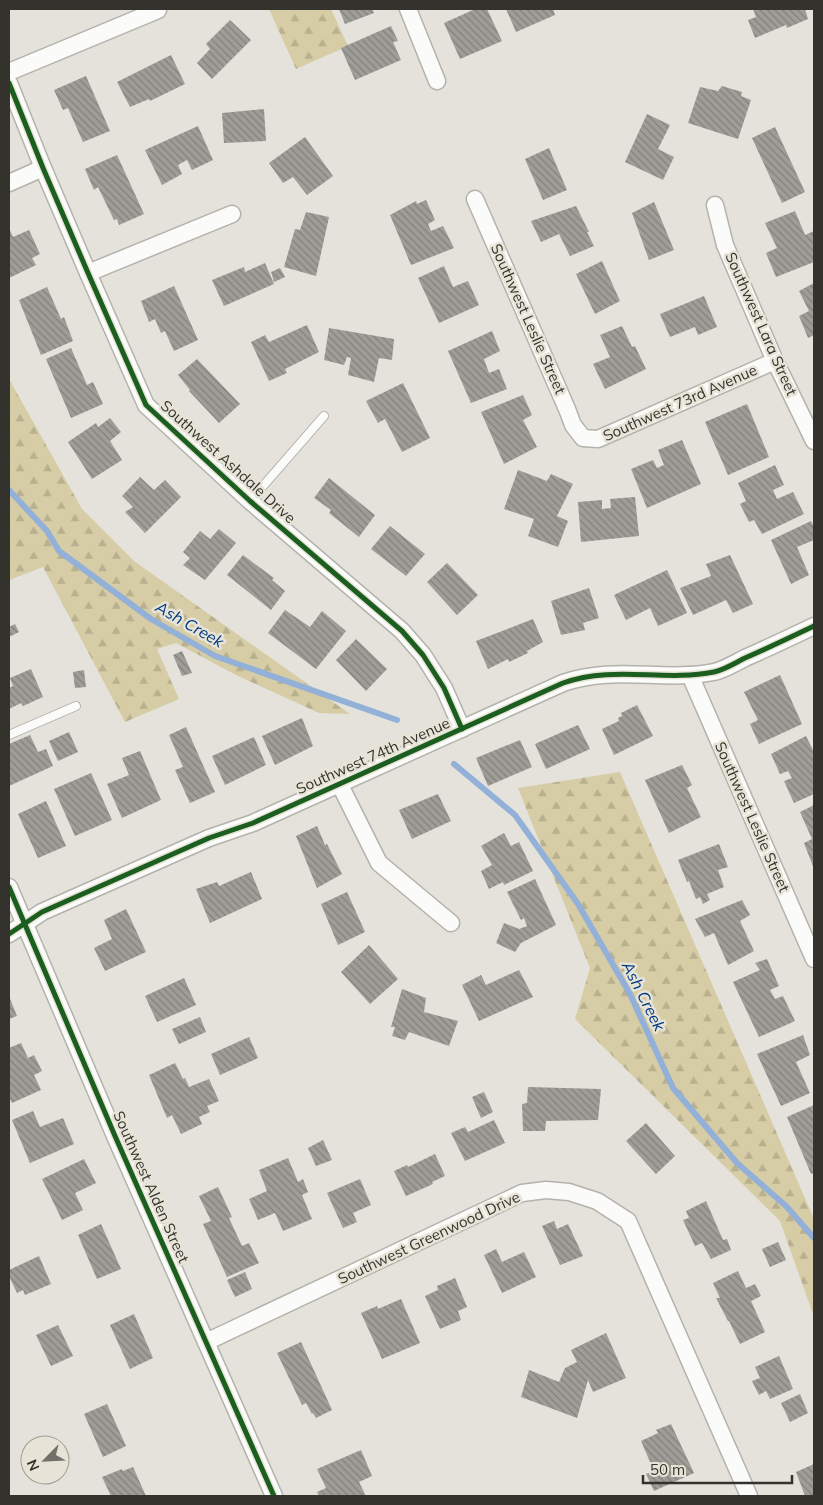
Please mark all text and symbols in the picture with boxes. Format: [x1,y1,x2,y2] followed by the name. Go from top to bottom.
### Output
[487,241,570,397] street label: Southwest Leslie Street
[721,249,802,399] street label: Southwest Lara Street
[600,360,760,445] street label: Southwest 73rd Avenue
[157,396,300,527] street label: Southwest Ashdale Drive
[151,596,228,652] water label: Ash Creek
[293,713,453,798] street label: Southwest 74th Avenue
[711,739,794,895] street label: Southwest Leslie Street
[618,957,670,1035] water label: Ash Creek
[109,1108,194,1266] street label: Southwest Alden Street
[335,1187,523,1288] street label: Southwest Greenwood Drive
[20,1435,70,1485] north arrow
[643,1452,792,1484] scale bar
[23,1457,43,1474] text: N
[650,1460,685,1479] text: 50 m

